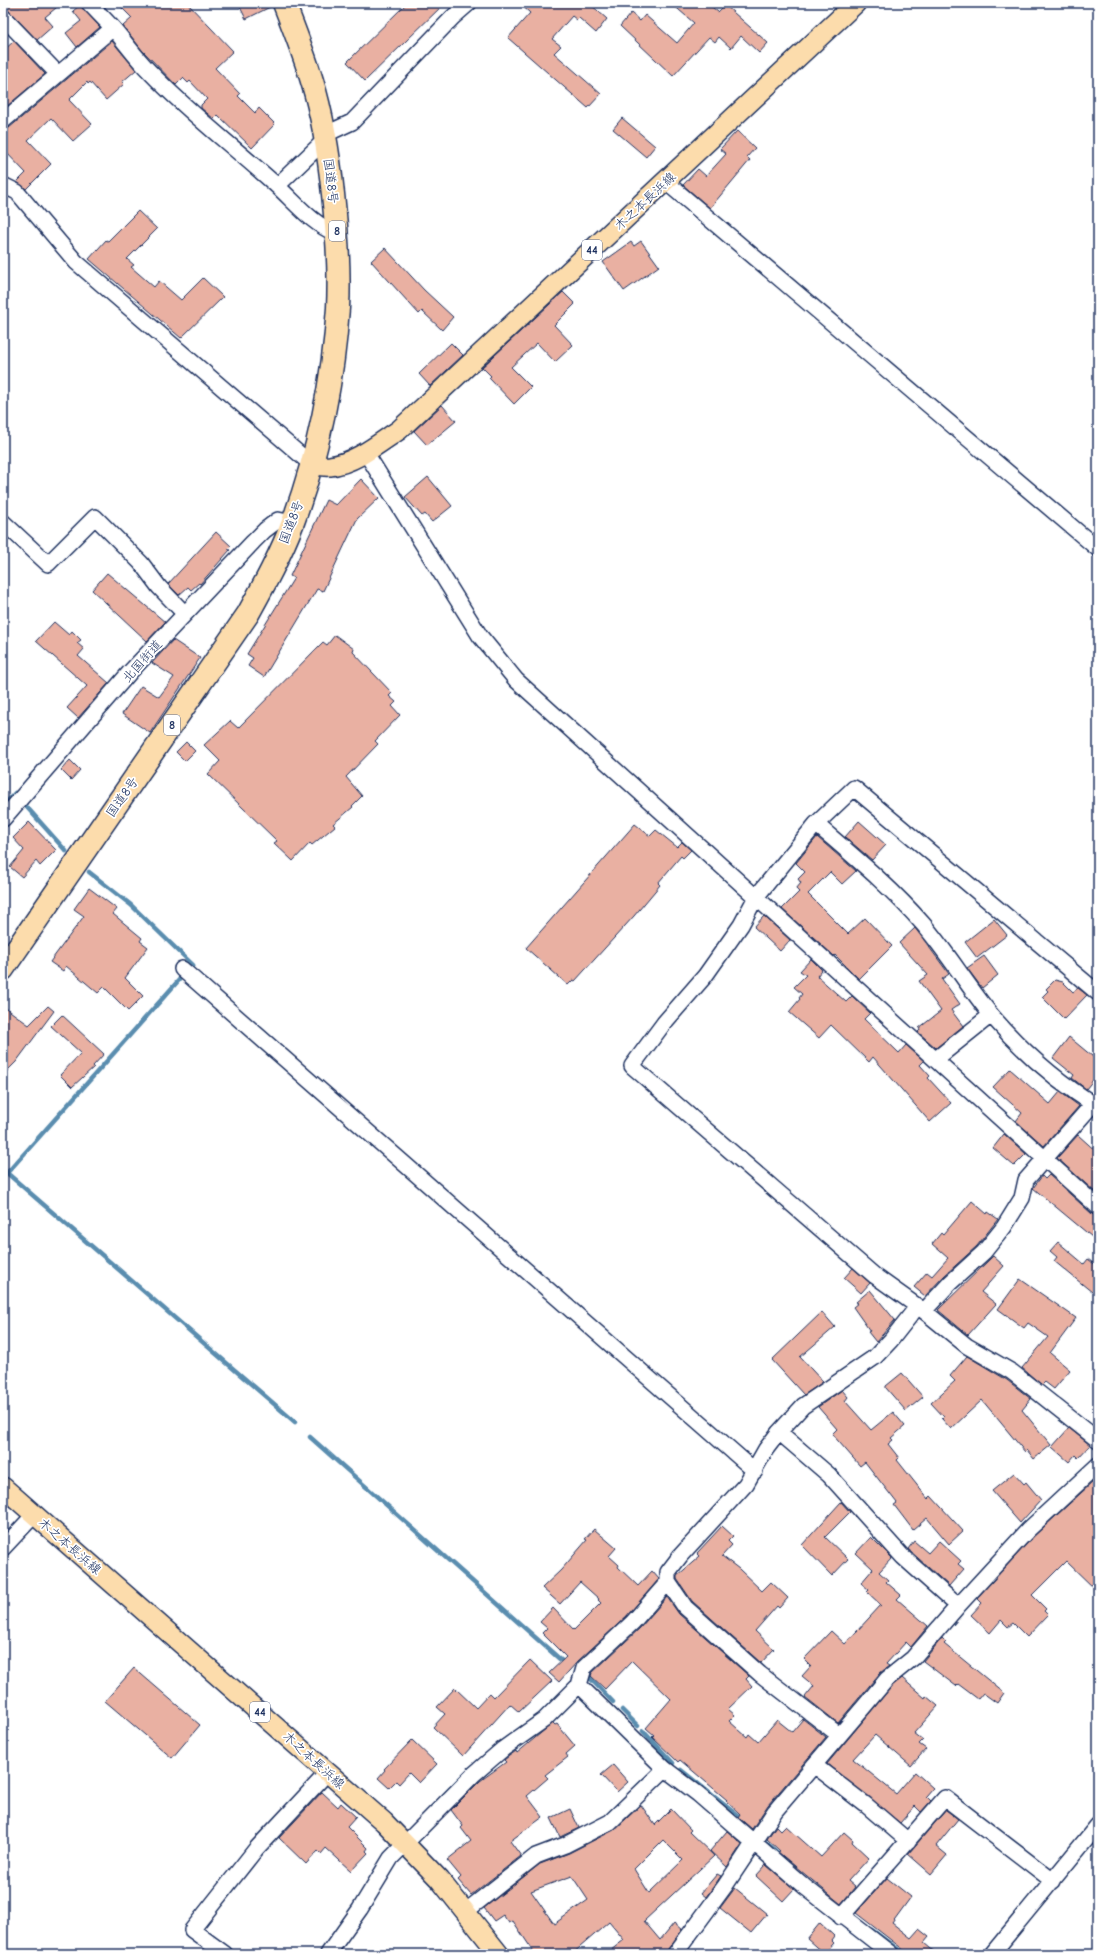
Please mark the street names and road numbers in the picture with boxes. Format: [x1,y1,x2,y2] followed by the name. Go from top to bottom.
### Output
[321,157,341,205] street label: 国道8号
[611,168,679,233] street label: 木之本長浜線
[329,221,345,241] road number: 8
[582,240,602,260] road number: 44
[276,498,306,546] street label: 国道8号
[119,637,165,685] street label: 北国街道
[164,715,180,735] road number: 8
[103,774,141,820] street label: 国道8号
[36,1515,105,1578] street label: 木之本長浜線
[250,1702,270,1722] road number: 44
[280,1728,349,1792] street label: 木之本長浜線

